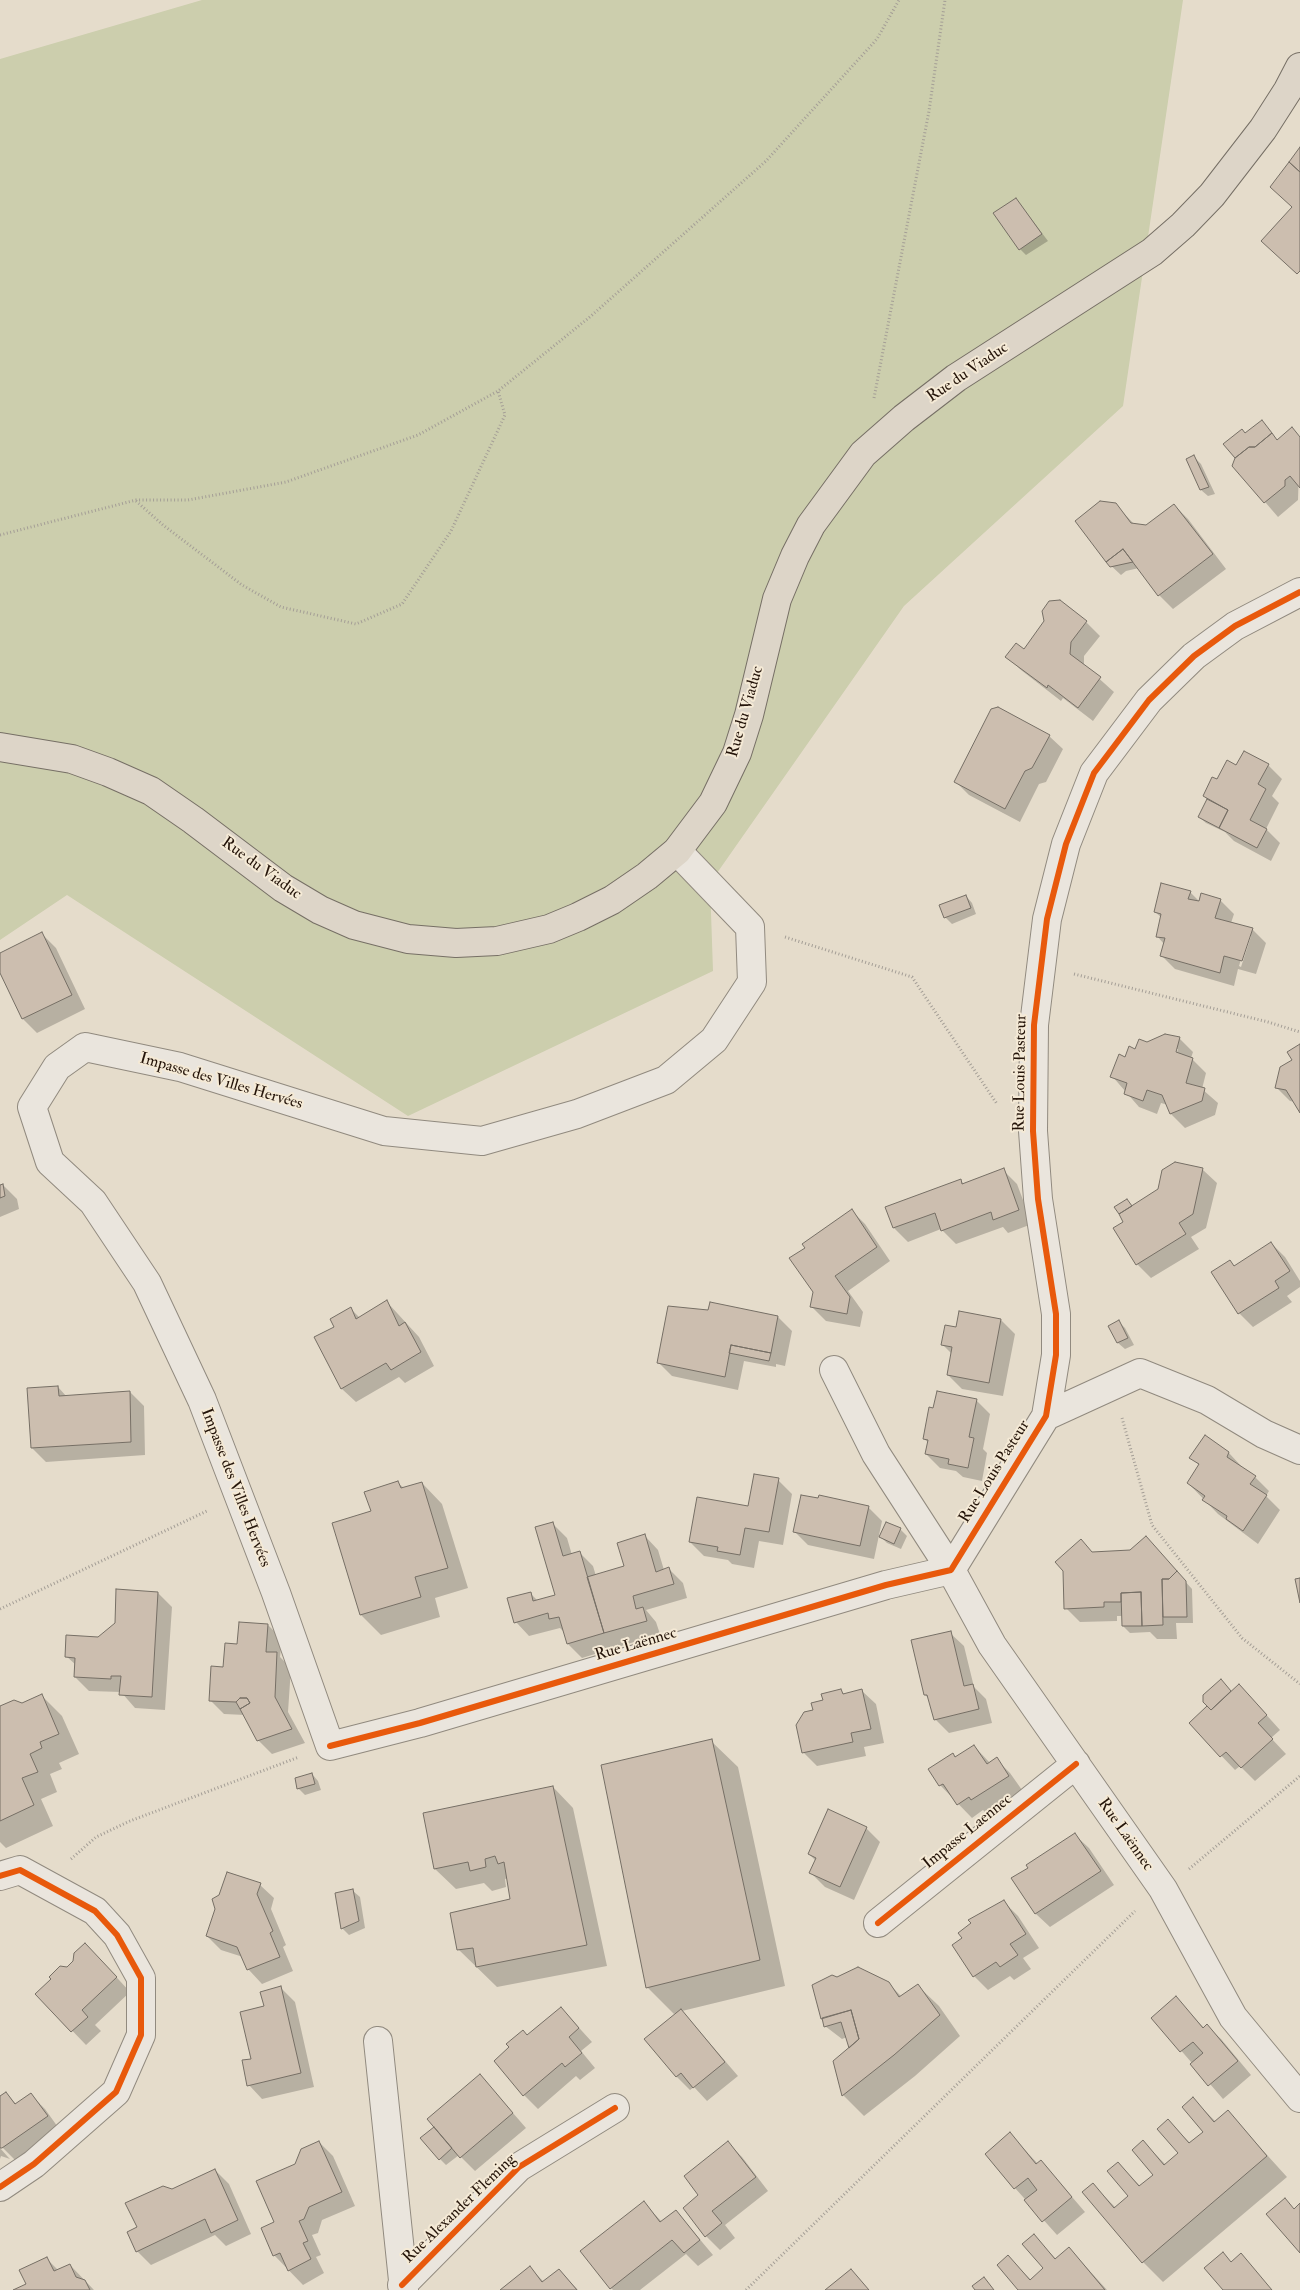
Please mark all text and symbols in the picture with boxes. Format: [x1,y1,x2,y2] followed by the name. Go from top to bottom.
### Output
[924,339,1012,407] street label: Rue du Viaduc
[724,664,768,760] street label: Rue du Viaduc
[217,834,305,904] street label: Rue du Viaduc
[1010,1014,1032,1132] street label: Rue Louis Pasteur
[137,1050,305,1114] street label: Impasse des Villes Hervées
[196,1406,274,1570] street label: Impasse des Villes Hervées
[956,1417,1034,1527] street label: Rue Louis Pasteur
[593,1624,679,1666] street label: Rue Laënnec
[920,1790,1016,1874] street label: Impasse Laennec
[1093,1795,1157,1875] street label: Rue Laënnec
[399,2150,521,2268] street label: Rue Alexander Fleming

